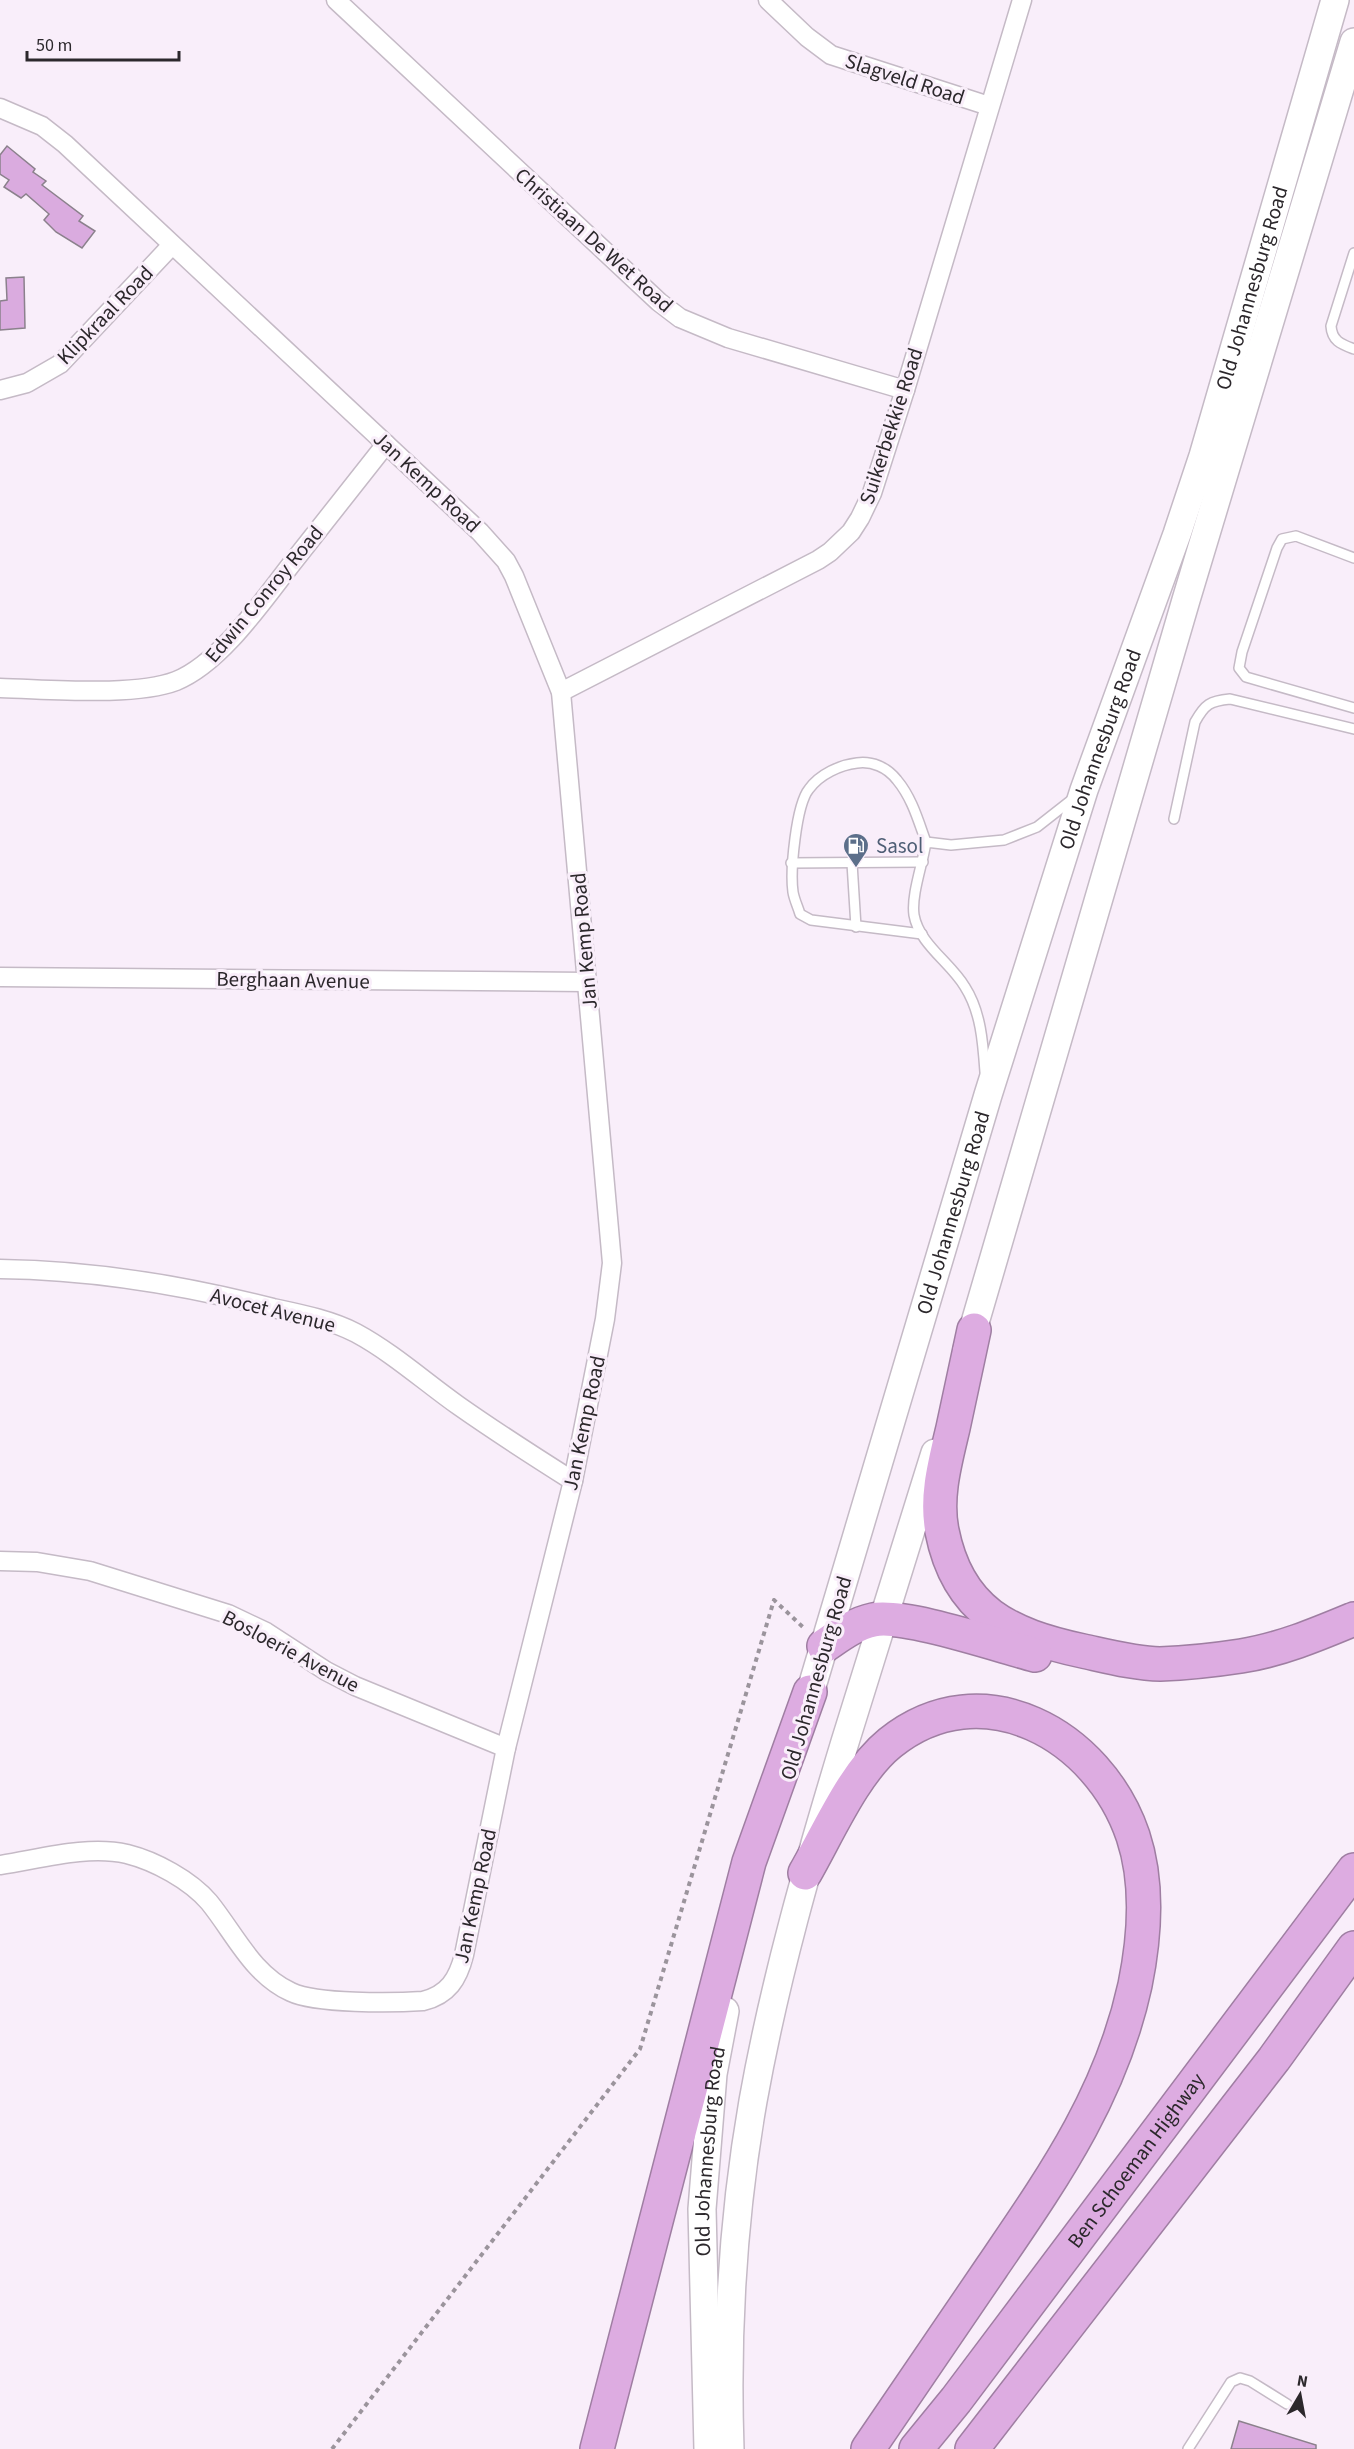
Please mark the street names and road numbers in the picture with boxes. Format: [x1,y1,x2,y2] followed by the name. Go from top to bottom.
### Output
[841,46,969,112] street label: Slagveld Road
[508,161,680,319] street label: Christiaan De Wet Road
[1208,182,1295,393] street label: Old Johannesburg Road
[50,259,160,371] street label: Klipkraal Road
[852,344,930,508] street label: Suikerbekkie Road
[367,424,487,540] street label: Jan Kemp Road
[198,519,330,669] street label: Edwin Conroy Road
[1051,645,1149,854] street label: Old Johannesburg Road
[563,871,605,1011] street label: Jan Kemp Road
[216,964,370,996] street label: Berghaan Avenue
[909,1107,997,1318] street label: Old Johannesburg Road
[207,1280,339,1340] street label: Avocet Avenue
[555,1353,613,1493] street label: Jan Kemp Road
[773,1573,859,1783] street label: Old Johannesburg Road
[217,1602,365,1700] street label: Bosloerie Avenue
[446,1826,504,1966] street label: Jan Kemp Road
[687,2044,733,2257] street label: Old Johannesburg Road
[1060,2066,1212,2254] street label: Ben Schoeman Highway

